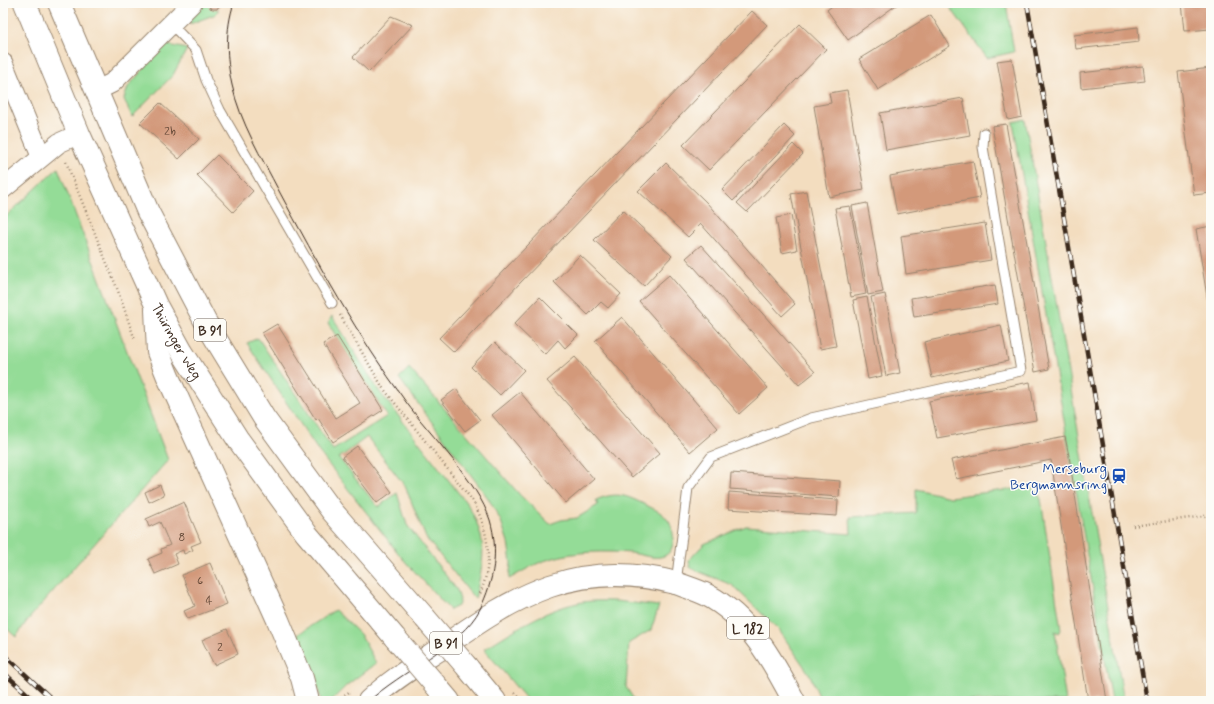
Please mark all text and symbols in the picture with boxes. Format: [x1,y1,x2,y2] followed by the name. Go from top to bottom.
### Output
[164,124,176,140] house number: 2b
[147,300,205,384] street label: Thüringer Weg
[194,319,226,341] road number: B 91
[1010,460,1107,495] place label: Merseburg Bergmannsring
[1110,467,1128,485] station icon: Merseburg Bergmannsring
[179,530,185,546] house number: 8
[197,573,203,589] house number: 6
[206,593,213,609] house number: 4
[727,617,769,639] road number: L 182
[430,632,462,654] road number: B 91
[217,640,223,656] house number: 2

